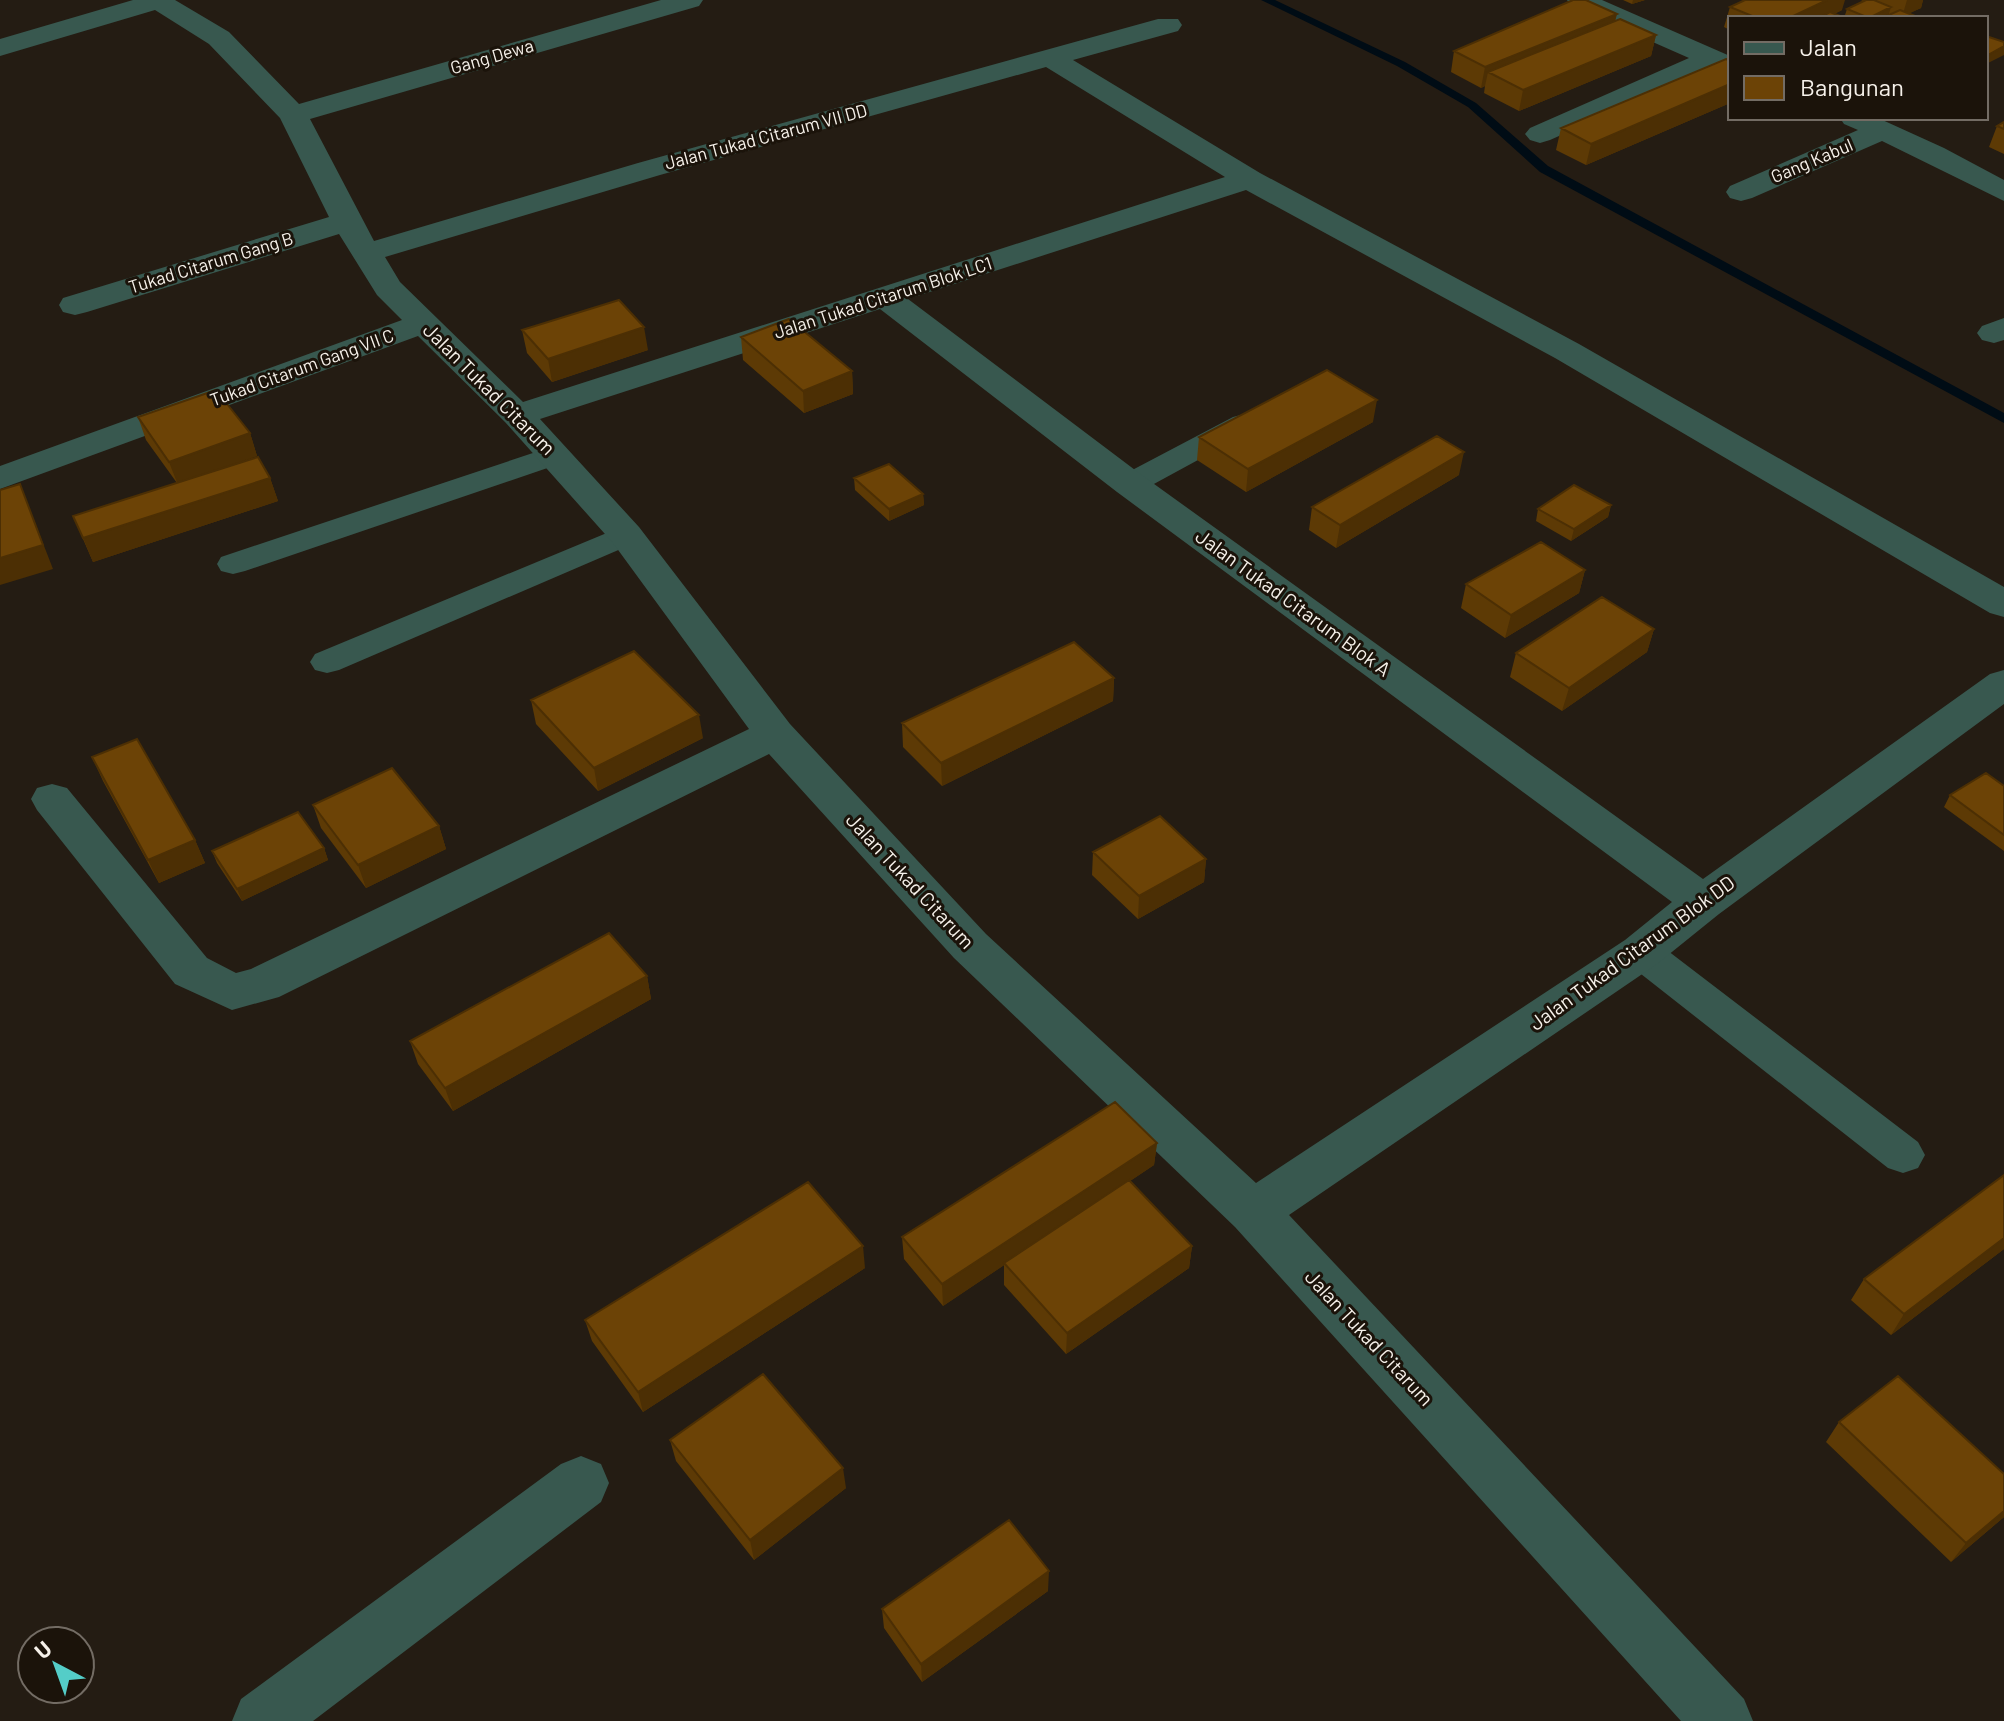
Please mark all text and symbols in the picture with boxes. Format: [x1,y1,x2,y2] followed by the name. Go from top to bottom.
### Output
[1728,16,1988,120] legend
[1800,32,1857,61] text: Jalan
[448,34,536,78] street label: Gang Dewa
[1800,72,1904,101] text: Bangunan
[662,98,869,174] street label: Jalan Tukad Citarum VII DD
[1767,133,1856,187] street label: Gang Kabul
[126,227,296,298] street label: Tukad Citarum Gang B
[771,251,995,343] street label: Jalan Tukad Citarum Blok LC1
[419,317,561,459] street label: Jalan Tukad Citarum
[207,324,397,411] street label: Tukad Citarum Gang VII C
[1191,523,1396,681] street label: Jalan Tukad Citarum Blok A
[842,807,980,953] street label: Jalan Tukad Citarum
[1524,870,1739,1035] street label: Jalan Tukad Citarum Blok DD
[1301,1264,1439,1410] street label: Jalan Tukad Citarum
[16,1625,96,1705] north arrow
[28,1635,56,1664] text: U

